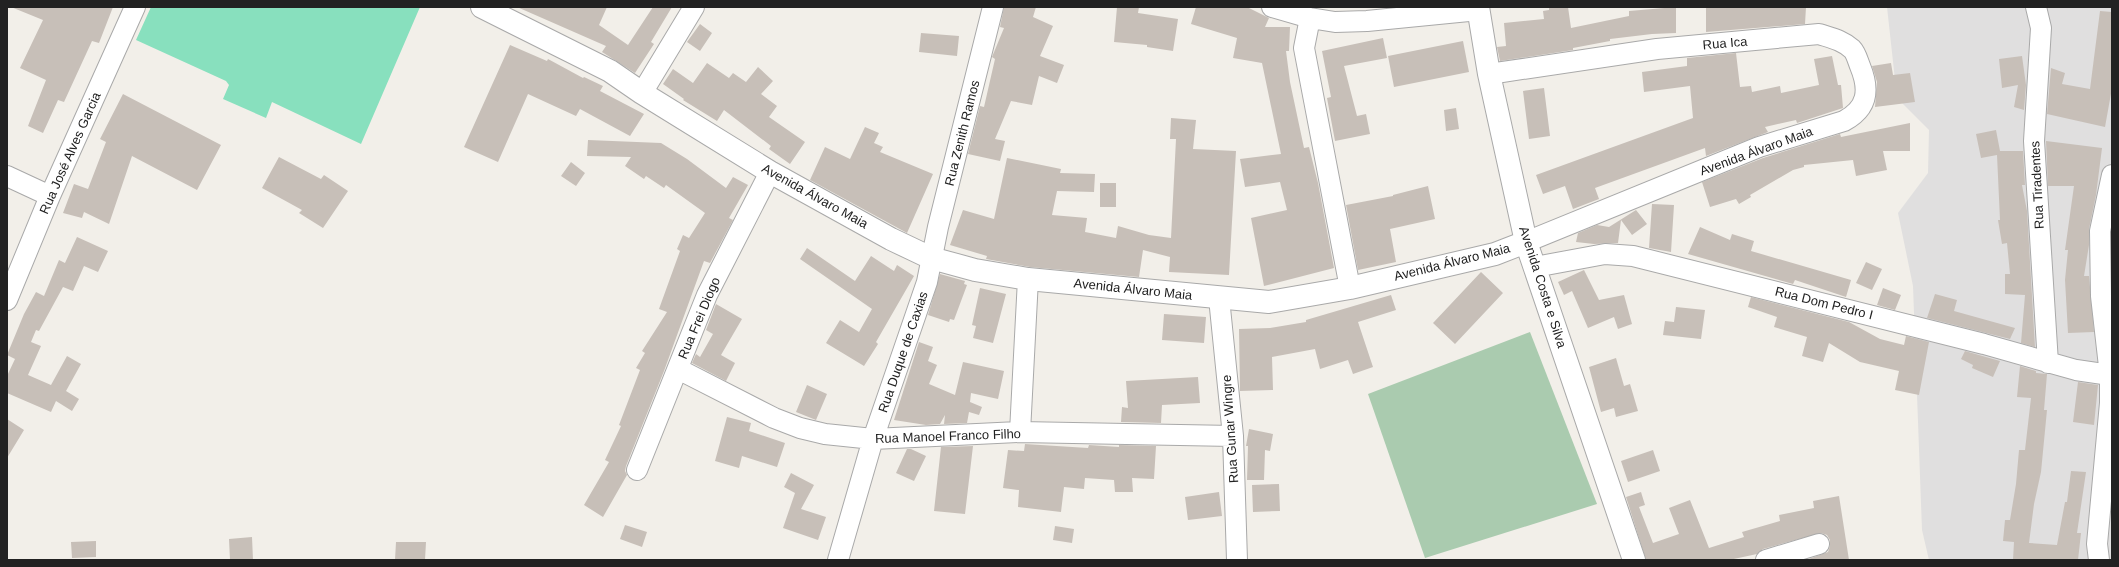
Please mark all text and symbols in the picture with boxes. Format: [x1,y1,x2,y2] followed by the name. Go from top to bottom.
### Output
[1702,34,1749,52] street label: Rua Ica
[942,78,983,187] street label: Rua Zenith Ramos
[36,89,104,216] street label: Rua José Alves Garcia
[1698,123,1815,178] street label: Avenida Álvaro Maia
[2027,140,2047,229] street label: Rua Tiradentes
[759,161,871,232] street label: Avenida Álvaro Maia
[1516,224,1570,350] street label: Avenida Costa e Silva
[1392,240,1512,284] street label: Avenida Álvaro Maia
[675,275,723,361] street label: Rua Frei Diogo
[1073,275,1194,303] street label: Avenida Álvaro Maia
[1773,284,1875,322] street label: Rua Dom Pedro I
[875,289,931,415] street label: Rua Duque de Caxias
[1219,374,1241,484] street label: Rua Gunar Wingre
[875,426,1021,446] street label: Rua Manoel Franco Filho

